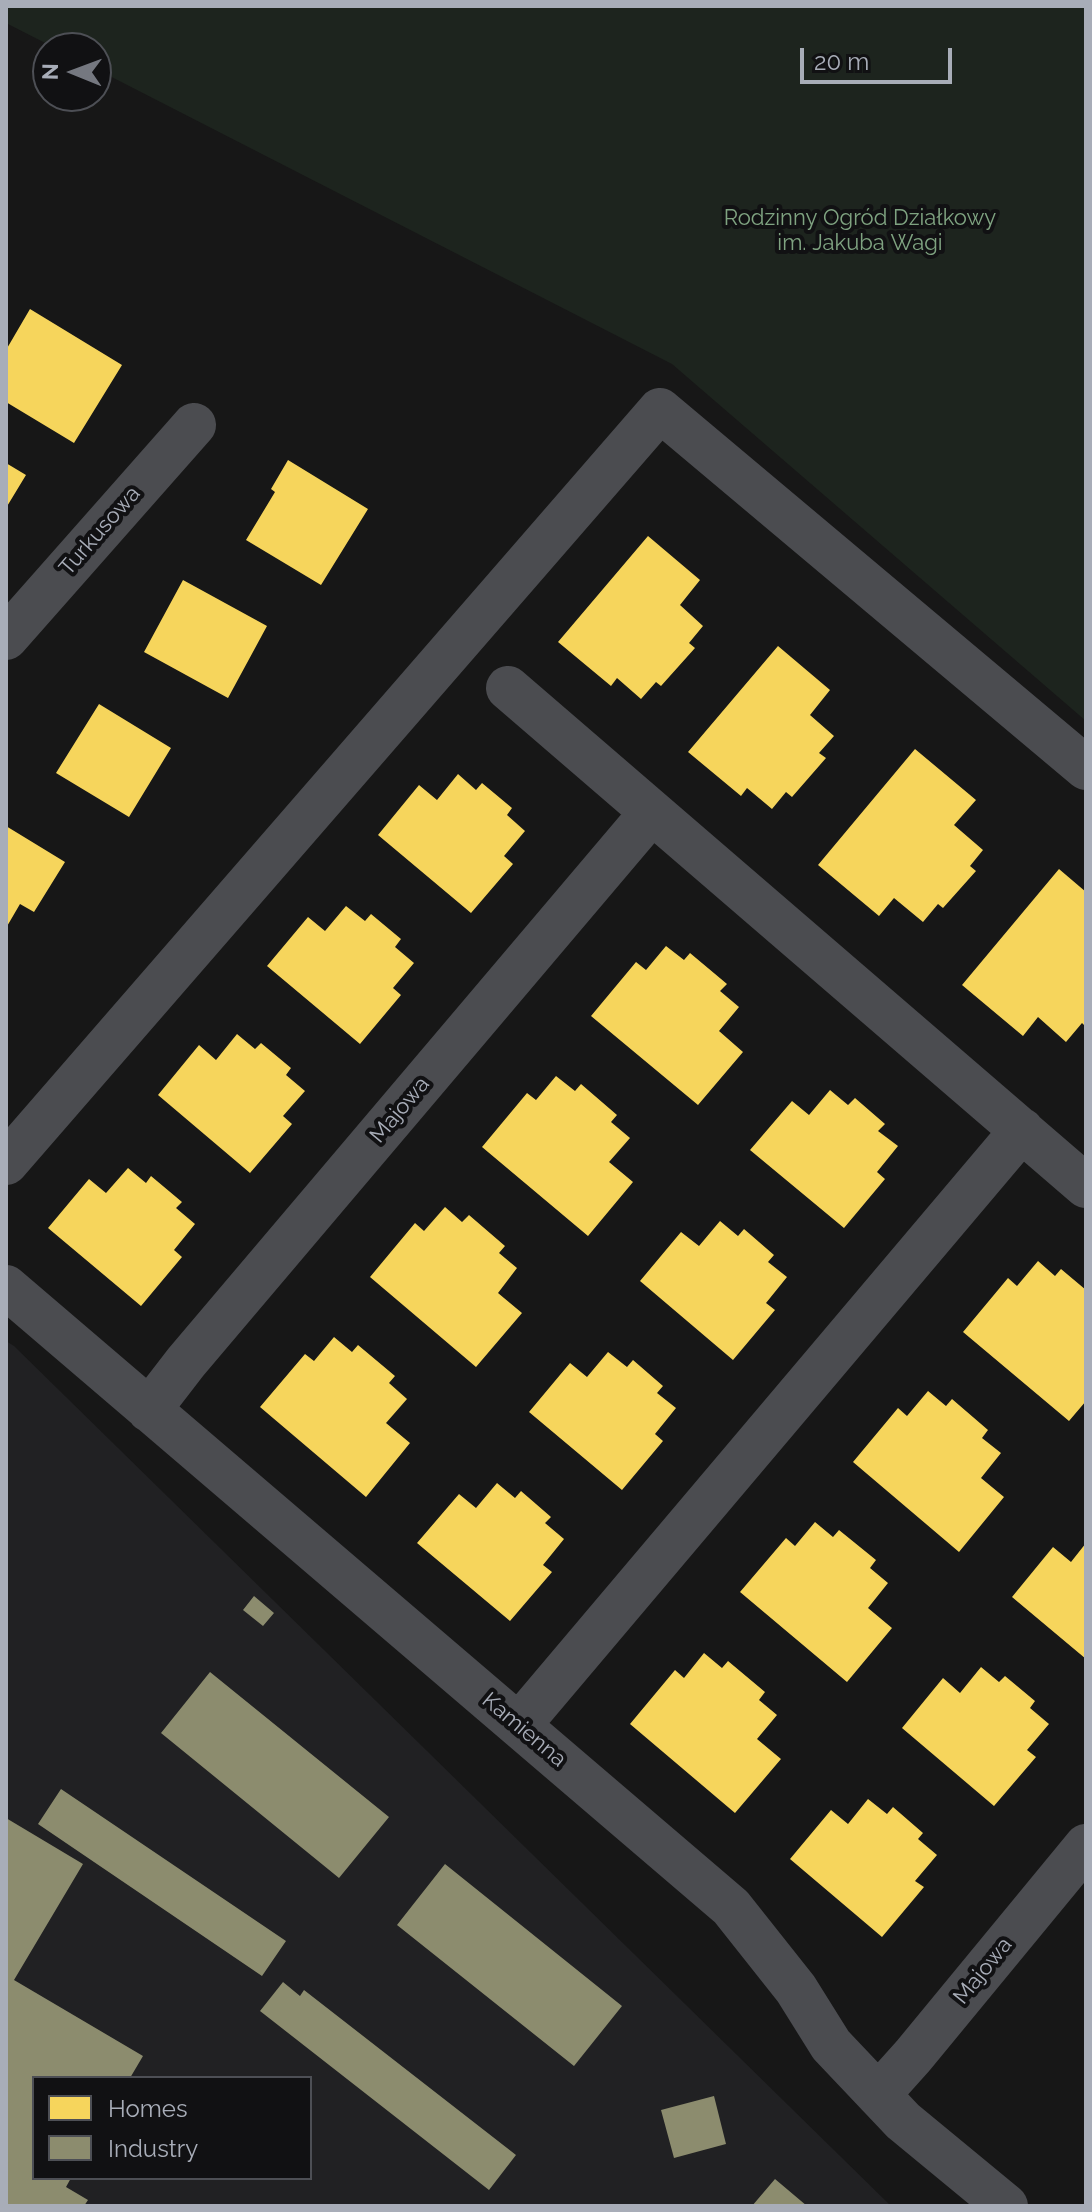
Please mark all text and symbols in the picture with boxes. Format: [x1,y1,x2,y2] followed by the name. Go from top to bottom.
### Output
[32,32,112,112] north arrow
[804,32,956,82] scale bar
[814,47,869,76] text: 20 m
[37,63,63,80] text: N
[724,205,996,256] park label: Rodzinny Ogród Działkowy im. Jakuba Wagi
[54,481,146,581] street label: Turkusowa
[365,1071,435,1149] street label: Majowa
[477,1687,571,1773] street label: Kamienna
[948,1932,1018,2010] street label: Majowa
[32,2076,312,2180] legend
[108,2094,188,2123] text: Homes
[108,2134,198,2163] text: Industry

